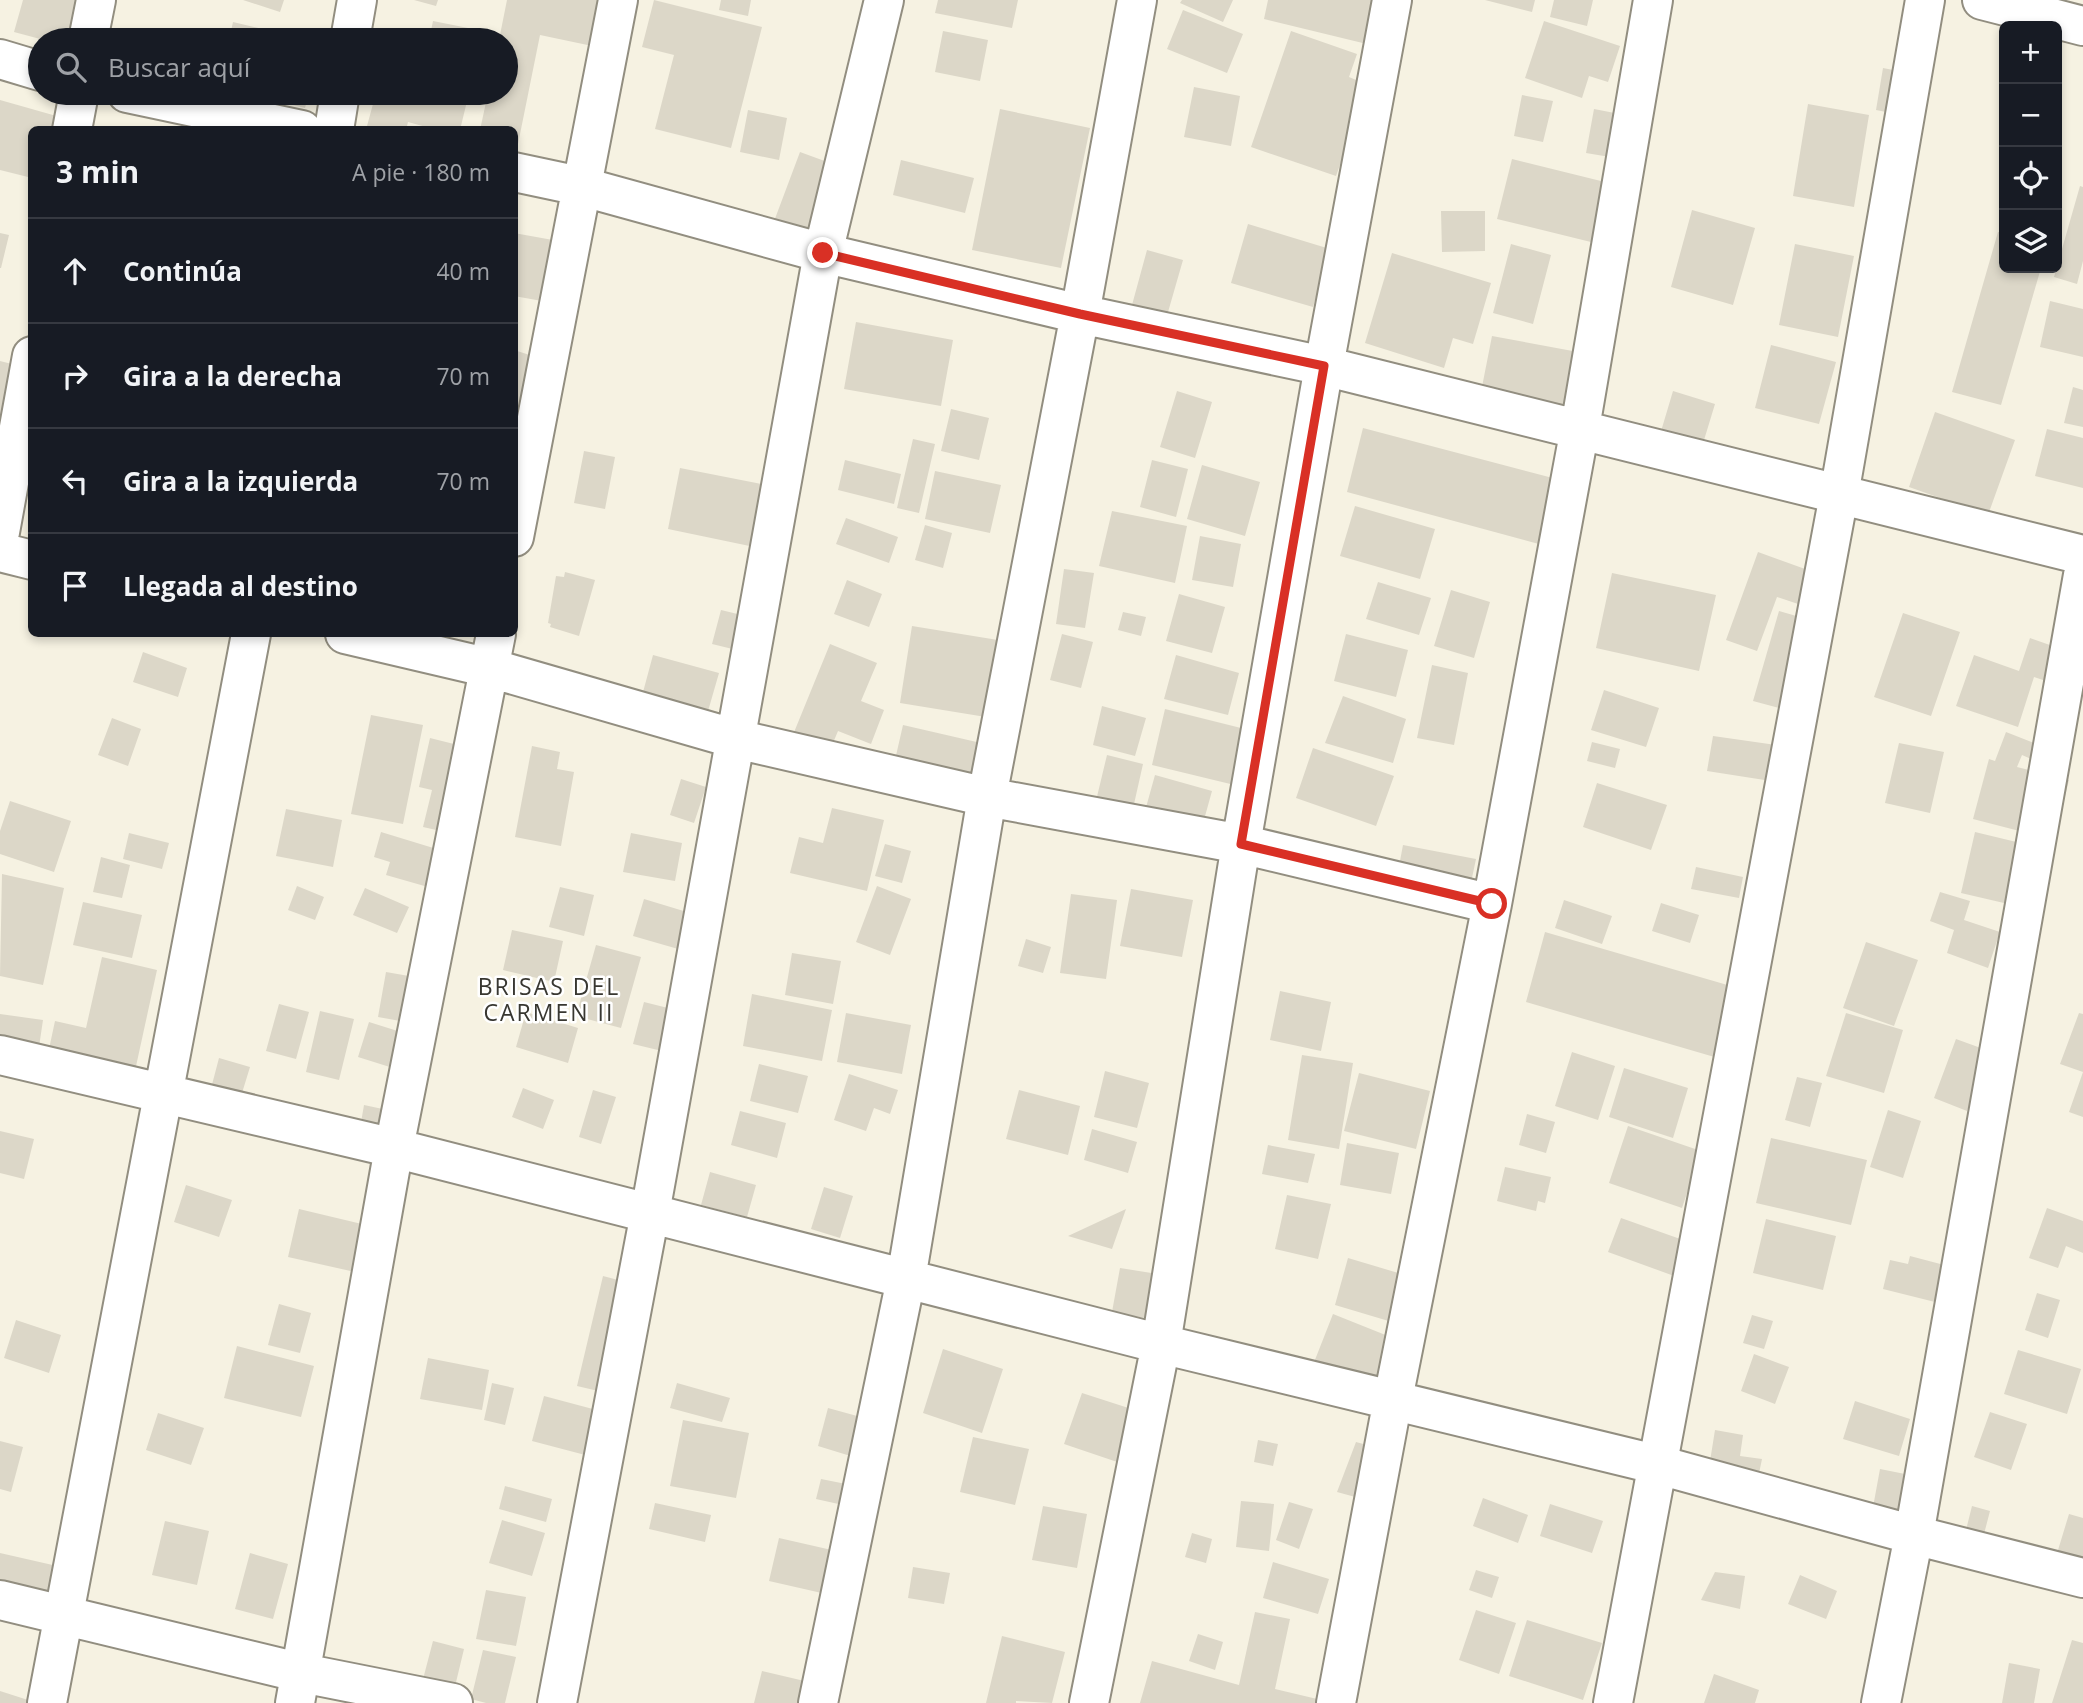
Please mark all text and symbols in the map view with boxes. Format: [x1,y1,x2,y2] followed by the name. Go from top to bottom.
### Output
[1999,21,2062,273] map controls
[1999,21,2062,84] button: +
[28,28,518,105] search box
[52,48,90,86] icon: search
[108,49,250,85] text: Buscar aquí
[1999,84,2062,147] button: −
[1999,147,2062,210] button: locate
[56,151,139,192] text: 3 min
[352,156,490,188] text: A pie · 180 m
[1999,210,2062,273] button: layers
[807,237,838,268] route end
[56,252,94,290] icon: ahead
[123,253,242,289] text: Continúa
[436,255,490,287] text: 40 m
[56,357,94,395] icon: right
[123,358,342,394] text: Gira a la derecha
[436,360,490,392] text: 70 m
[56,462,94,500] icon: left
[123,463,358,499] text: Gira a la izquierda
[436,465,490,497] text: 70 m
[56,567,94,605] icon: arrive
[123,568,358,604] text: Llegada al destino
[1476,888,1507,919] route start
[478,970,620,1028] district label: BRISAS DEL CARMEN II

